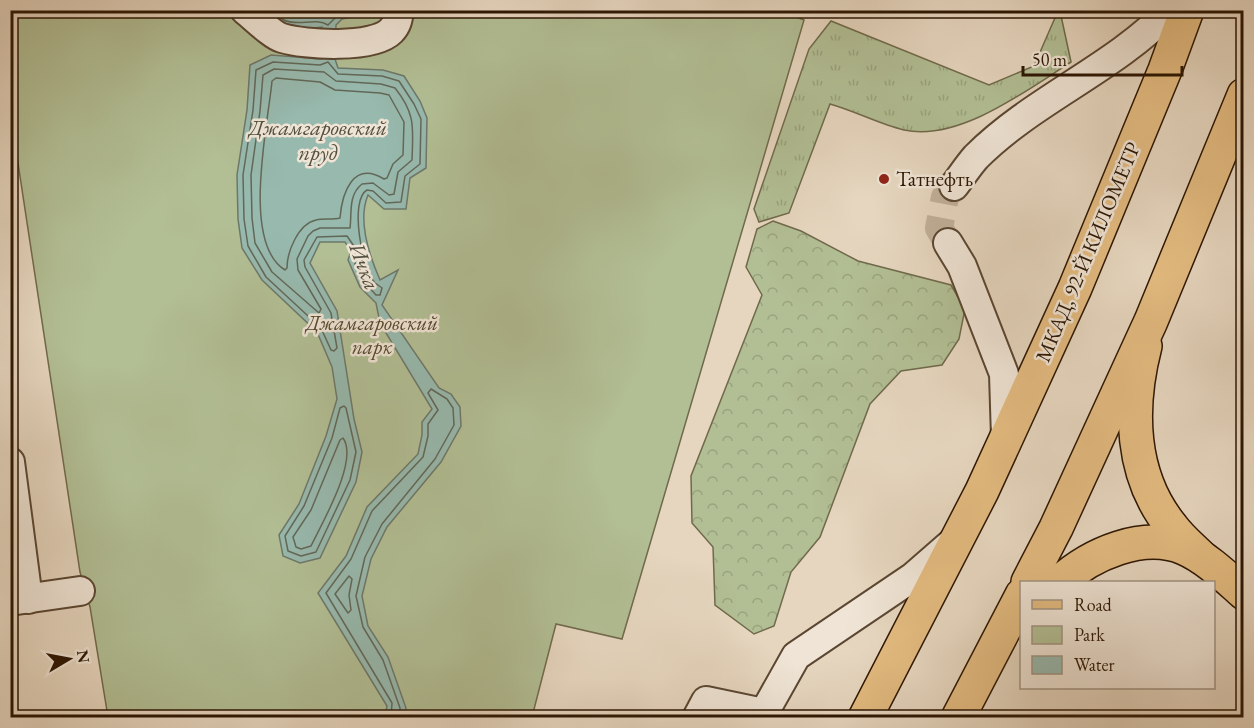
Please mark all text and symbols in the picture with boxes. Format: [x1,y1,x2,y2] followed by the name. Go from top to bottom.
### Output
[1023,39,1182,77] scale bar
[1032,48,1067,71] text: 50 m
[247,113,387,167] water label: Джамгаровский пруд
[1029,137,1146,366] street label: МКАД, 92-Й КИЛОМЕТР
[896,165,973,192] place label: Татнефть
[877,172,891,186] marker: Татнефть
[342,238,387,294] water label: Ичка
[304,309,438,360] park label: Джамгаровский парк
[1020,581,1215,689] legend
[1074,593,1113,616] text: Road
[1074,623,1105,646] text: Park
[39,629,99,689] north arrow
[72,648,95,665] text: N
[1074,653,1115,676] text: Water

